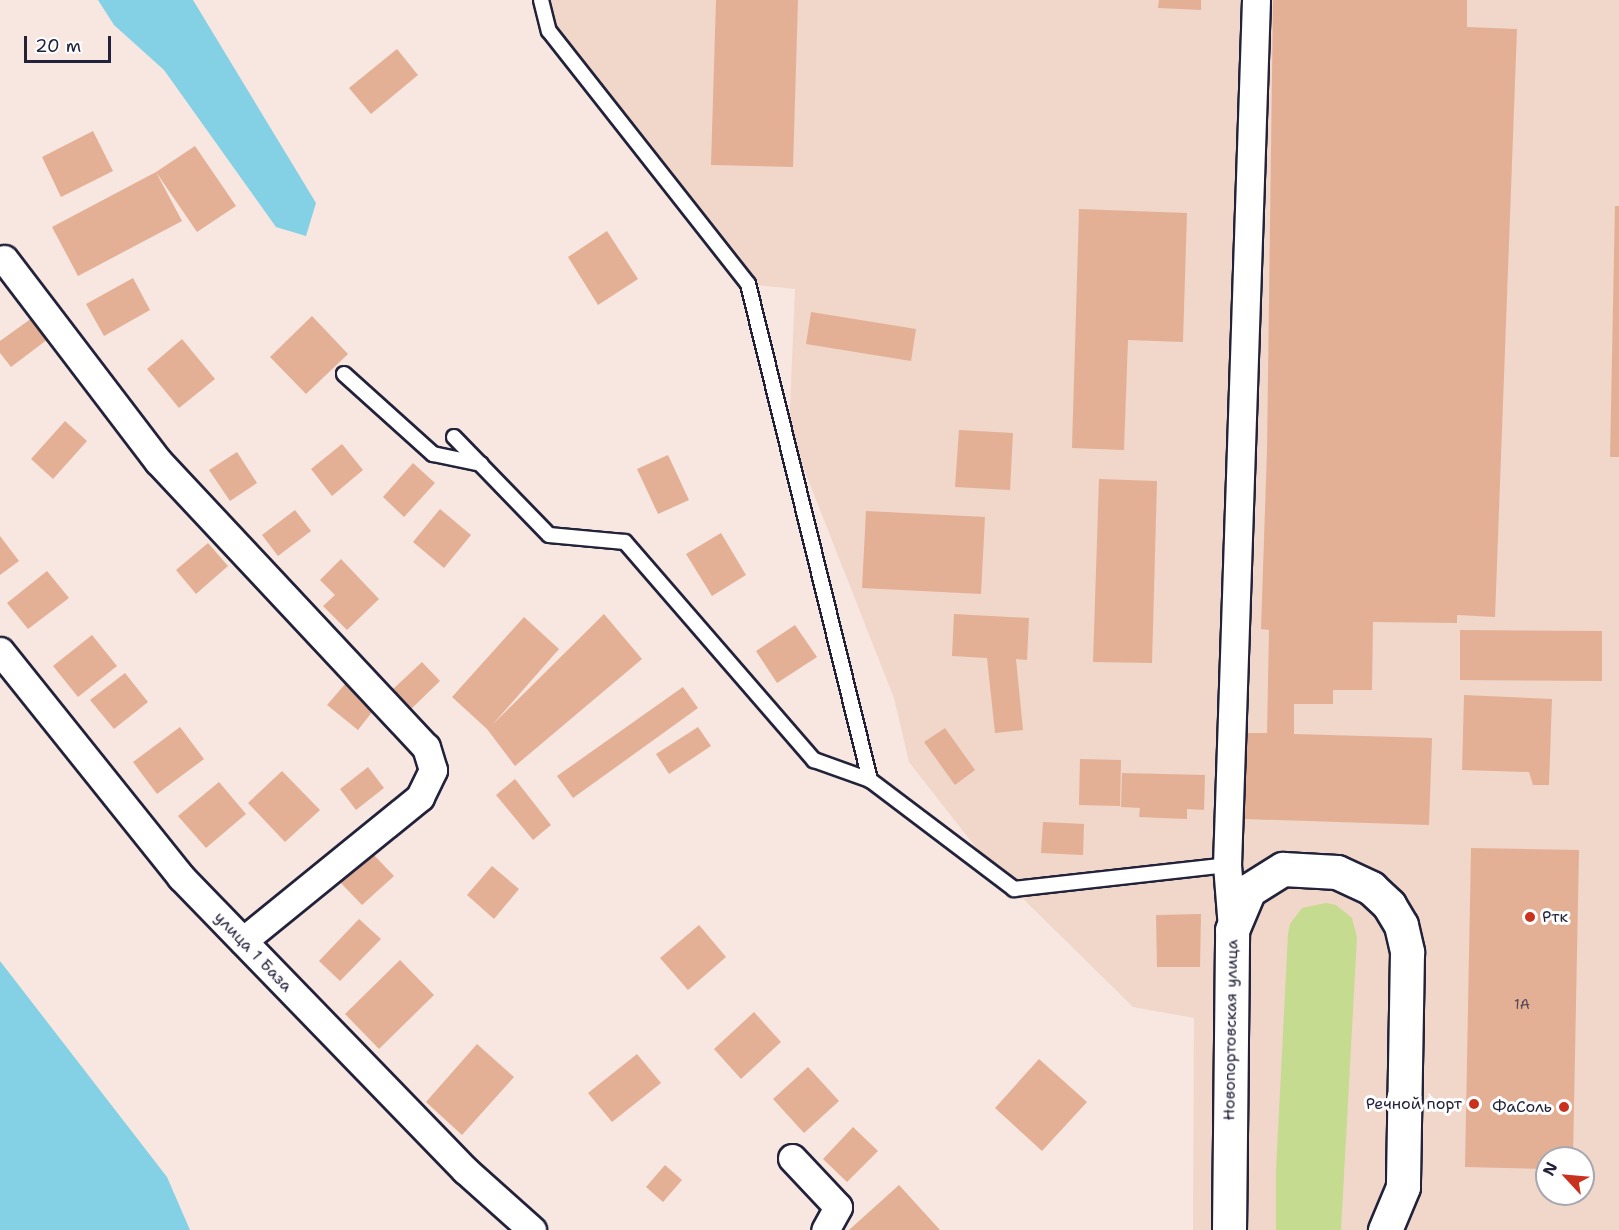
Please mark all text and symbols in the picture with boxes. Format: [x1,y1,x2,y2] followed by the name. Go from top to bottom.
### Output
[27,24,114,62] scale bar
[35,34,81,58] text: 20 m
[1542,907,1568,927] place label: Ртк
[210,908,296,996] street label: улица 1 База
[1523,910,1537,924] marker: Ртк
[1220,939,1242,1121] street label: Новопортовская улица
[1514,996,1530,1012] house number: 1А
[1366,1094,1462,1114] place label: Речной порт
[1467,1097,1481,1111] marker: Речной порт
[1492,1097,1552,1117] place label: ФаСоль
[1557,1100,1571,1114] marker: ФаСоль
[1535,1146,1595,1206] north arrow
[1538,1158,1562,1179] text: N

